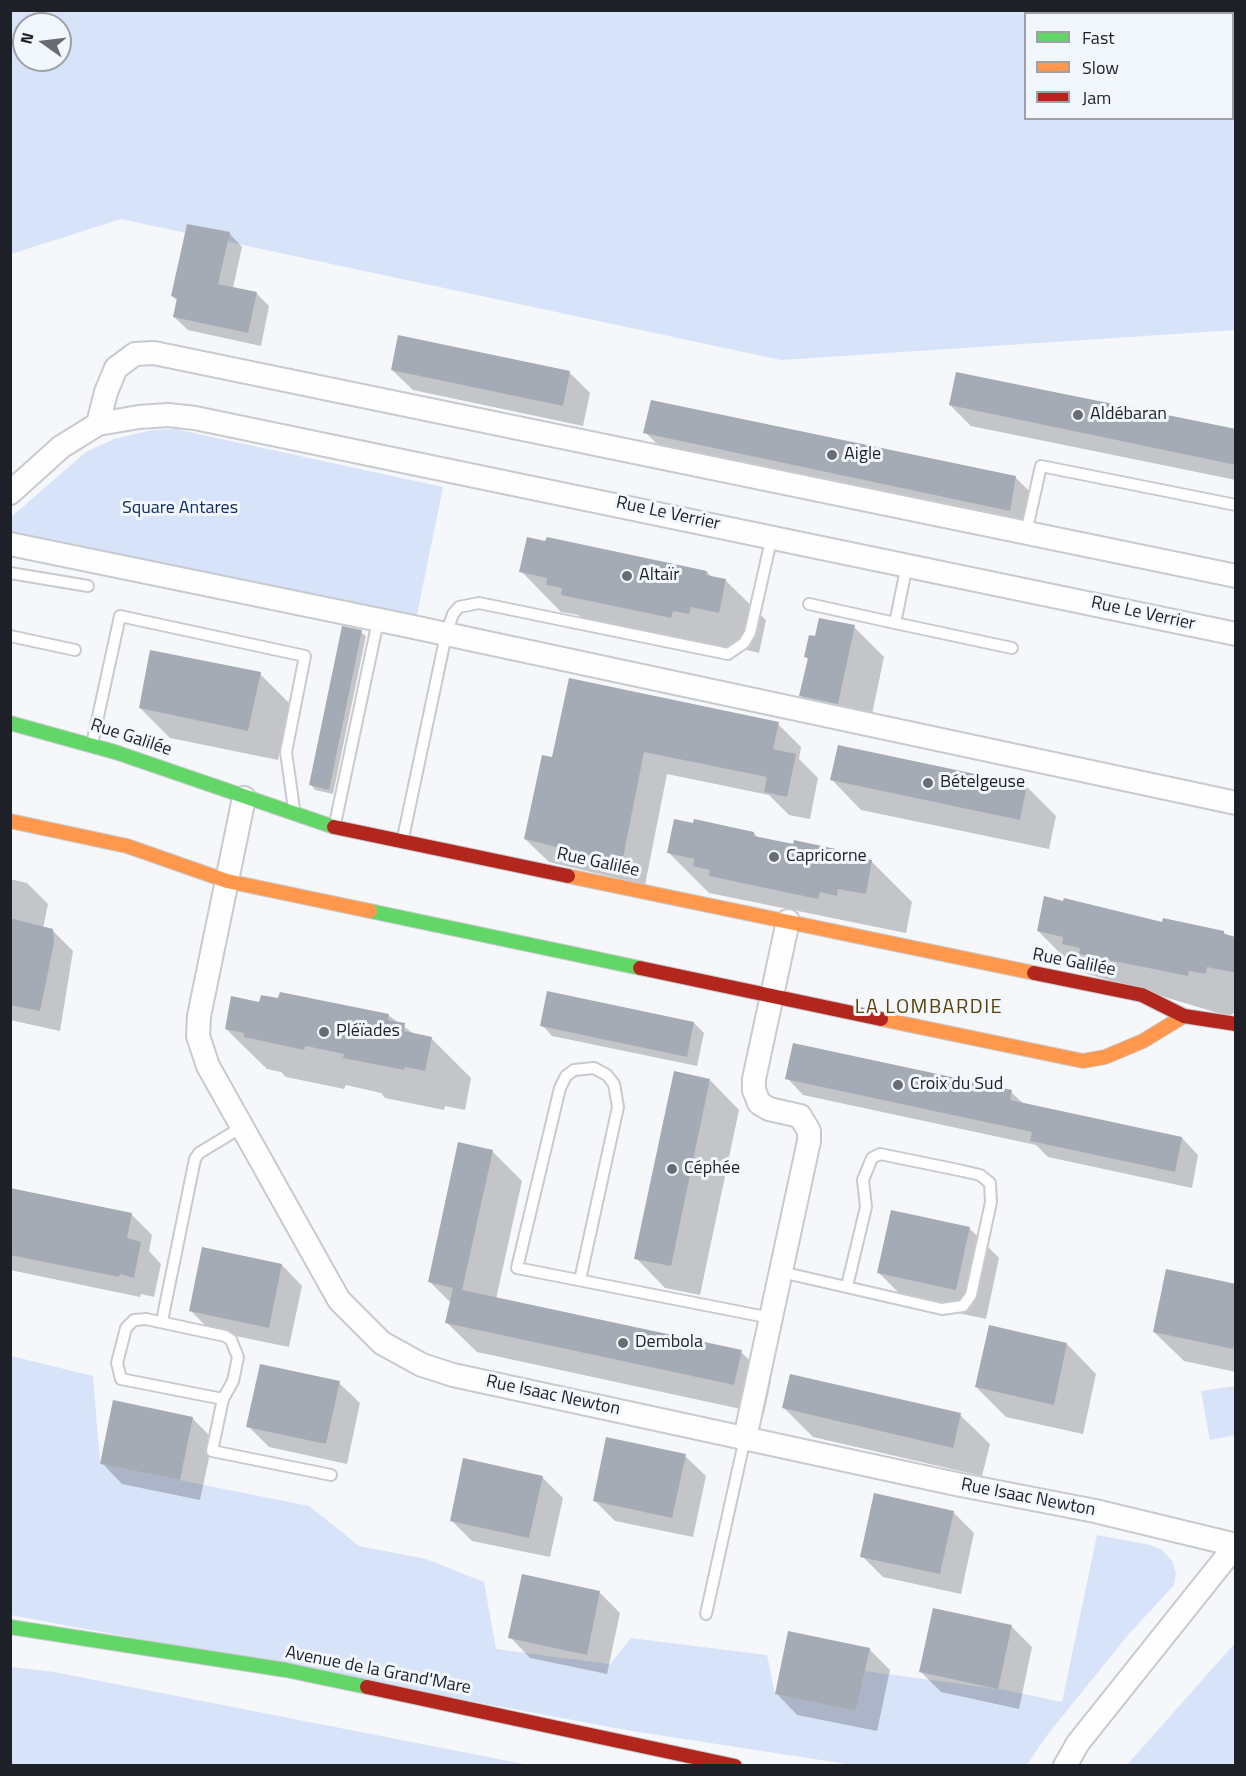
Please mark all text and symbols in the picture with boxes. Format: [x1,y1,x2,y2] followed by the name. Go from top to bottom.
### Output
[12,12,72,72] north arrow
[1024,12,1234,120] legend
[1082,24,1115,51] text: Fast
[13,30,39,46] text: N
[1082,54,1119,81] text: Slow
[1082,84,1111,111] text: Jam
[1090,404,1167,426] place label: Aldébaran
[1071,408,1085,422] marker: Aldébaran
[844,444,881,466] place label: Aigle
[825,448,839,462] marker: Aigle
[614,492,722,536] street label: Rue Le Verrier
[122,498,238,520] park label: Square Antares
[639,565,679,587] place label: Altaïr
[620,569,634,583] marker: Altaïr
[1089,592,1197,636] street label: Rue Le Verrier
[88,715,174,761] street label: Rue Galilée
[940,772,1025,794] place label: Bételgeuse
[921,776,935,790] marker: Bételgeuse
[555,844,641,882] street label: Rue Galilée
[786,846,867,868] place label: Capricorne
[767,850,781,864] marker: Capricorne
[1031,944,1117,982] street label: Rue Galilée
[855,996,1003,1020] district label: LA LOMBARDIE
[336,1021,400,1043] place label: Pléïades
[317,1025,331,1039] marker: Pléïades
[910,1074,1003,1096] place label: Croix du Sud
[891,1078,905,1092] marker: Croix du Sud
[684,1158,740,1180] place label: Céphée
[665,1162,679,1176] marker: Céphée
[635,1332,703,1354] place label: Dembola
[616,1336,630,1350] marker: Dembola
[484,1371,622,1421] street label: Rue Isaac Newton
[959,1474,1097,1522] street label: Rue Isaac Newton
[283,1642,473,1700] street label: Avenue de la Grand'Mare

